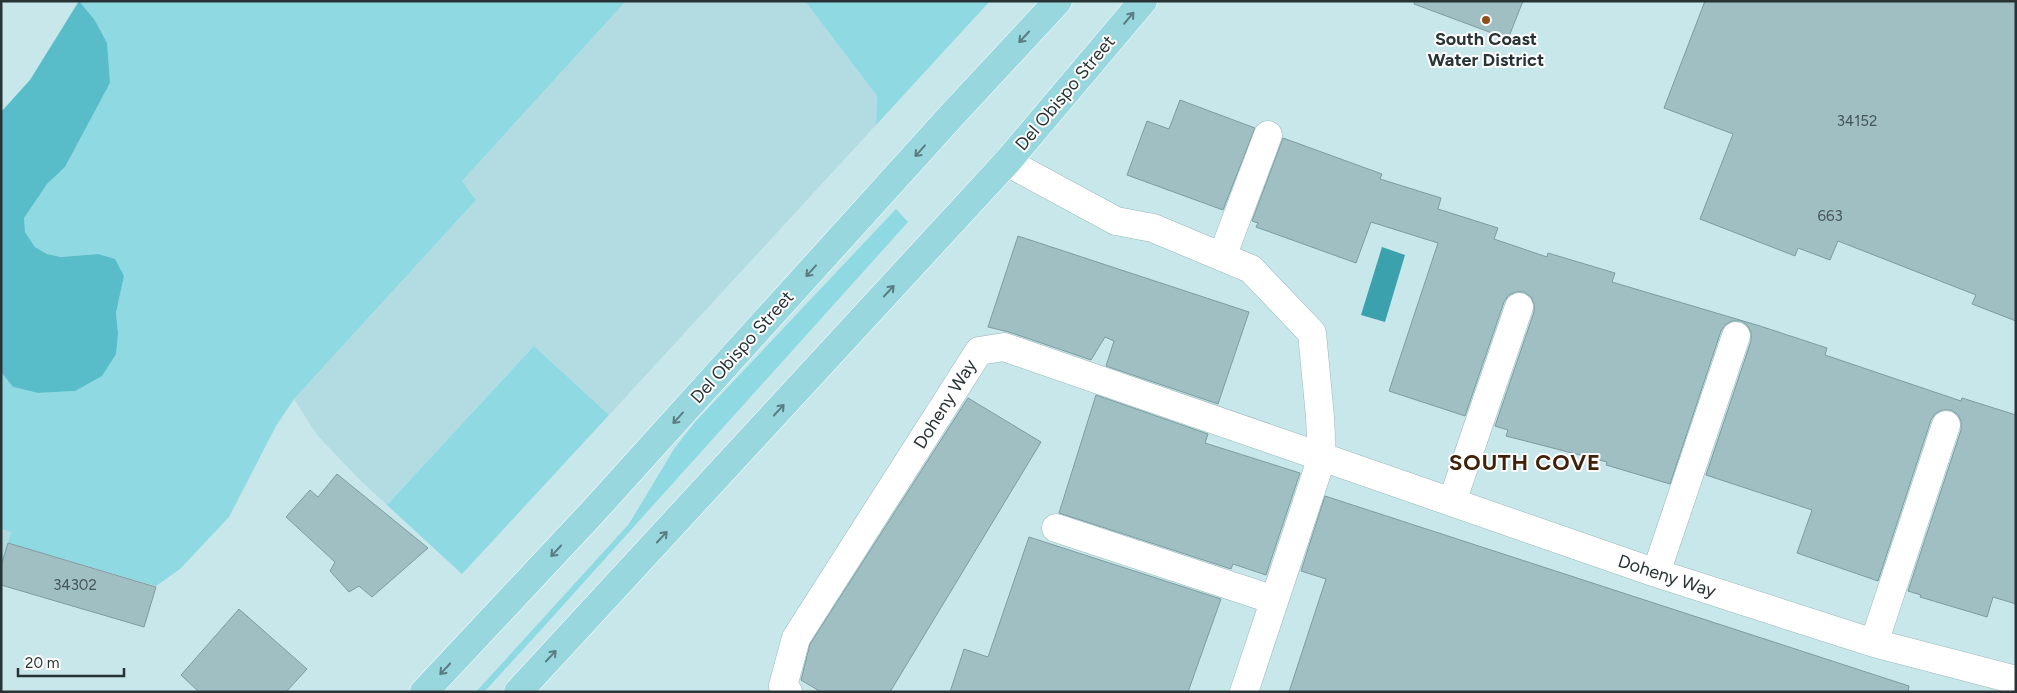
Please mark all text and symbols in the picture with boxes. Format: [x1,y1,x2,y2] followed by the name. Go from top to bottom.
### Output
[1124,12,1135,25] one-way arrow
[1480,14,1492,26] marker: South Coast Water District
[1428,28,1544,71] place label: South Coast Water District
[1010,31,1120,155] street label: Del Obispo Street
[1018,31,1030,43] one-way arrow
[1837,112,1877,130] house number: 34152
[914,144,925,157] one-way arrow
[1817,207,1843,225] house number: 663
[805,265,816,278] one-way arrow
[883,284,895,297] one-way arrow
[686,286,798,408] street label: Del Obispo Street
[909,355,982,453] street label: Doheny Way
[773,404,785,417] one-way arrow
[672,411,684,424] one-way arrow
[1449,449,1601,476] district label: SOUTH COVE
[656,530,668,543] one-way arrow
[550,545,562,557] one-way arrow
[1615,550,1719,602] street label: Doheny Way
[53,576,97,594] house number: 34302
[18,646,124,678] scale bar
[545,650,557,662] one-way arrow
[25,654,59,672] text: 20 m
[439,663,451,676] one-way arrow

